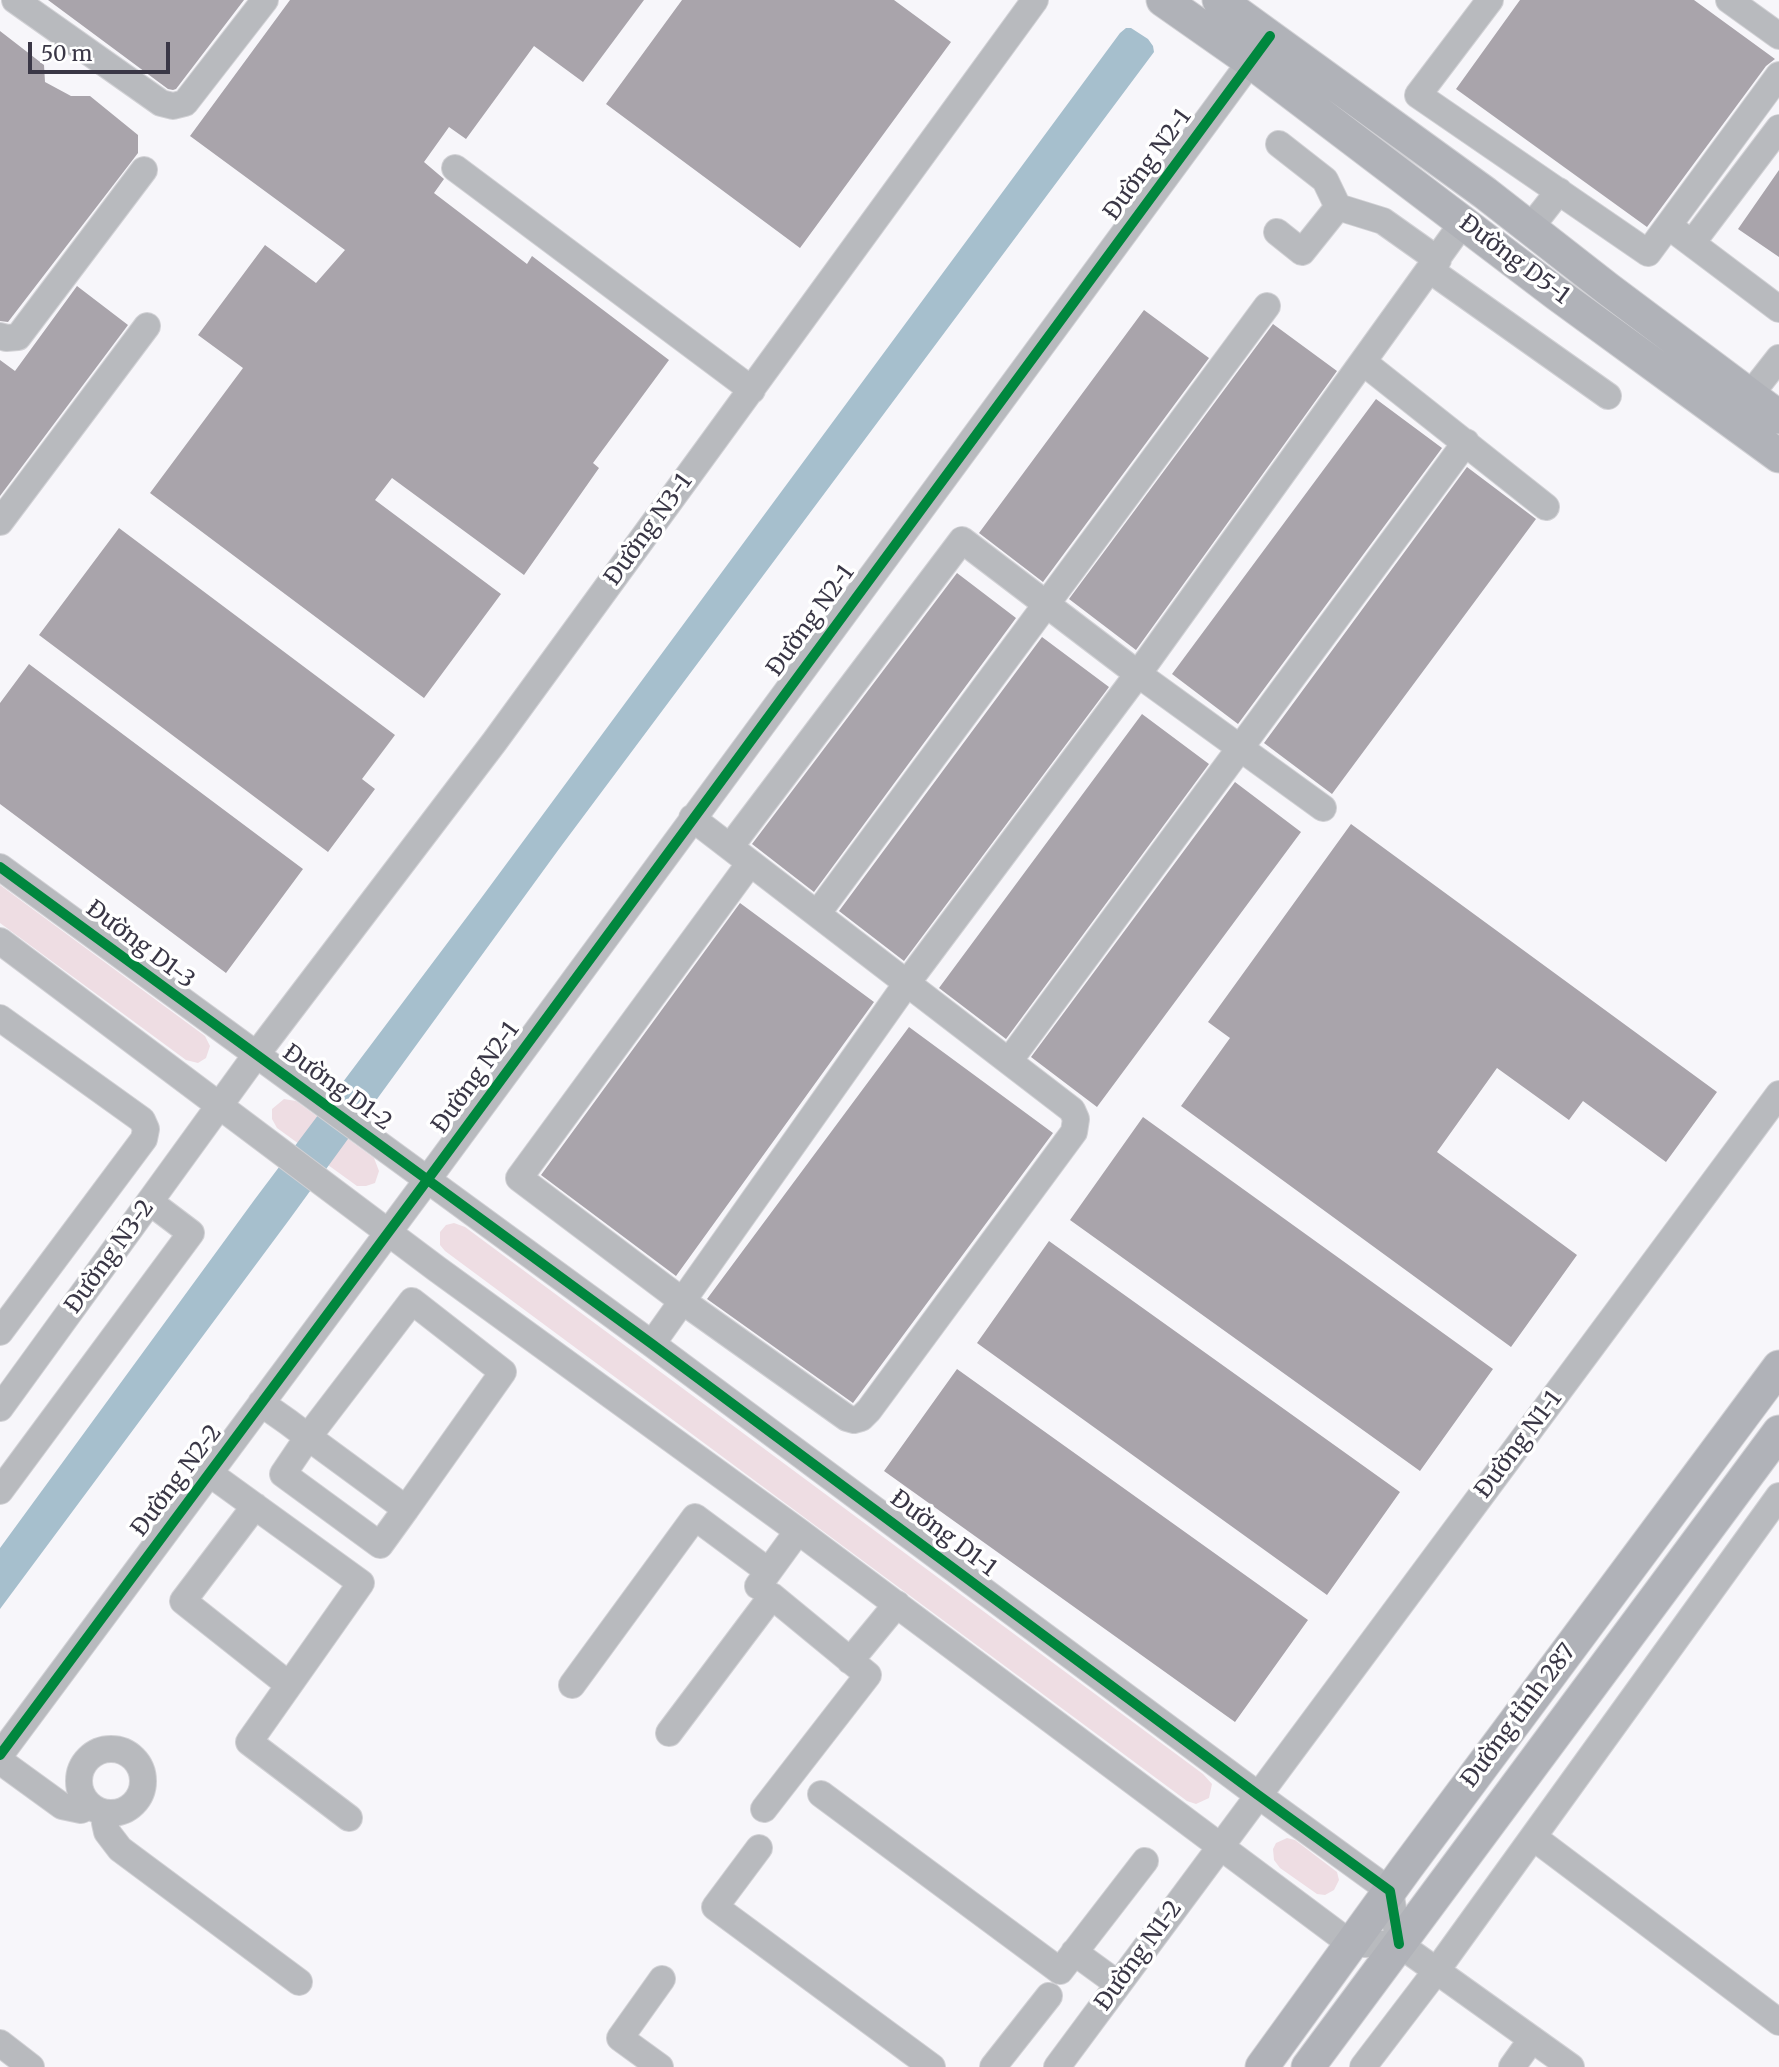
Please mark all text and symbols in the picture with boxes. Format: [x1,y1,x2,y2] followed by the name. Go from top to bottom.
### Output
[32,28,173,72] scale bar
[41,40,92,67] text: 50 m
[1099,104,1197,226] street label: Đường N2-1
[1454,210,1574,310] street label: Đường D5-1
[599,469,699,591] street label: Đường N3-1
[762,560,860,682] street label: Đường N2-1
[80,895,200,995] street label: Đường D1-3
[427,1017,525,1139] street label: Đường N2-1
[277,1039,397,1137] street label: Đường D1-2
[60,1195,160,1319] street label: Đường N3-2
[1470,1386,1568,1504] street label: Đường N1-1
[126,1420,228,1542] street label: Đường N2-2
[884,1485,1002,1583] street label: Đường D1-1
[1456,1639,1582,1793] street label: Đường tỉnh 287
[1090,1896,1188,2016] street label: Đường N1-2

